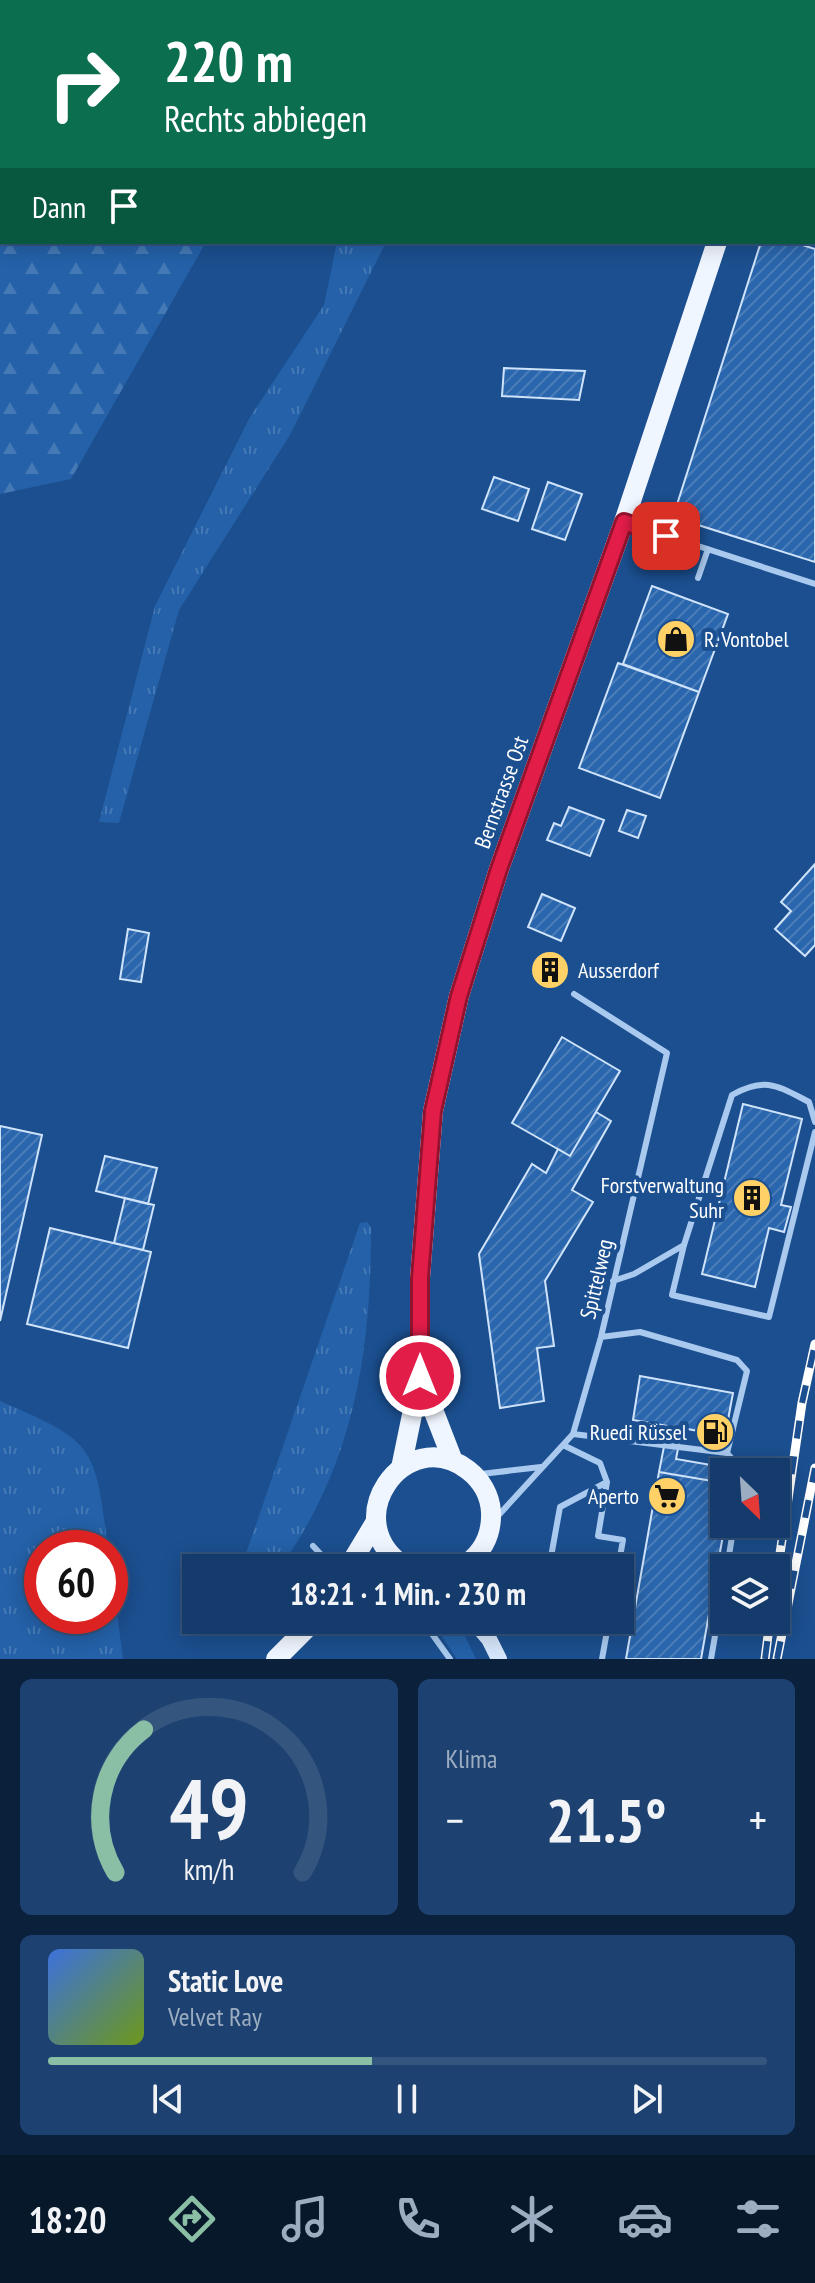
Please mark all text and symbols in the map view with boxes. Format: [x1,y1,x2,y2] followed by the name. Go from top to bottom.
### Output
[164,25,293,97] text: 220 m
[32,32,136,136] icon: right
[164,95,367,142] text: Rechts abbiegen
[102,184,146,228] icon: arrive
[32,187,86,226] text: Dann
[632,502,700,570] pin
[644,514,688,558] icon: arrive
[655,618,697,660] shop icon: R. Vontobel
[704,625,789,653] place label: R. Vontobel
[468,732,534,852] street label: Bernstrasse Ost
[529,949,571,991] building icon: Ausserdorf
[578,956,660,984] place label: Ausserdorf
[601,1171,724,1224] place label: Forstverwaltung Suhr
[731,1177,773,1219] building icon: Forstverwaltung Suhr
[573,1236,619,1322] street label: Spittelweg
[378,1334,462,1418] position arrow
[694,1411,736,1453] fuel station icon: Ruedi Rüssel
[590,1418,688,1446] place label: Ruedi Rüssel
[710,1458,790,1538] north arrow
[710,1458,790,1634] map controls
[646,1475,688,1517] supermarket icon: Aperto
[588,1482,639,1510] place label: Aperto
[24,1530,128,1634] speed limit sign: 60
[710,1554,790,1634] button: layers
[290,1574,526,1613] text: 18:21 · 1 Min. · 230 m
[446,1742,497,1775] text: Klima
[169,1754,249,1862] text: 49
[546,1781,667,1859] text: 21.5°
[446,1791,464,1848] text: −
[749,1791,767,1848] text: +
[183,1851,234,1888] text: km/h
[168,1961,283,2000] text: Static Love
[168,2000,262,2033] text: Velvet Ray
[146,2077,190,2121] icon: previous
[385,2077,429,2121] icon: pause
[625,2077,669,2121] icon: next
[164,2191,220,2247] icon: directions
[277,2191,333,2247] icon: music
[390,2191,446,2247] icon: phone
[504,2191,560,2247] icon: climate
[617,2191,673,2247] icon: car
[730,2191,786,2247] icon: filters
[29,2196,107,2243] text: 18:20

